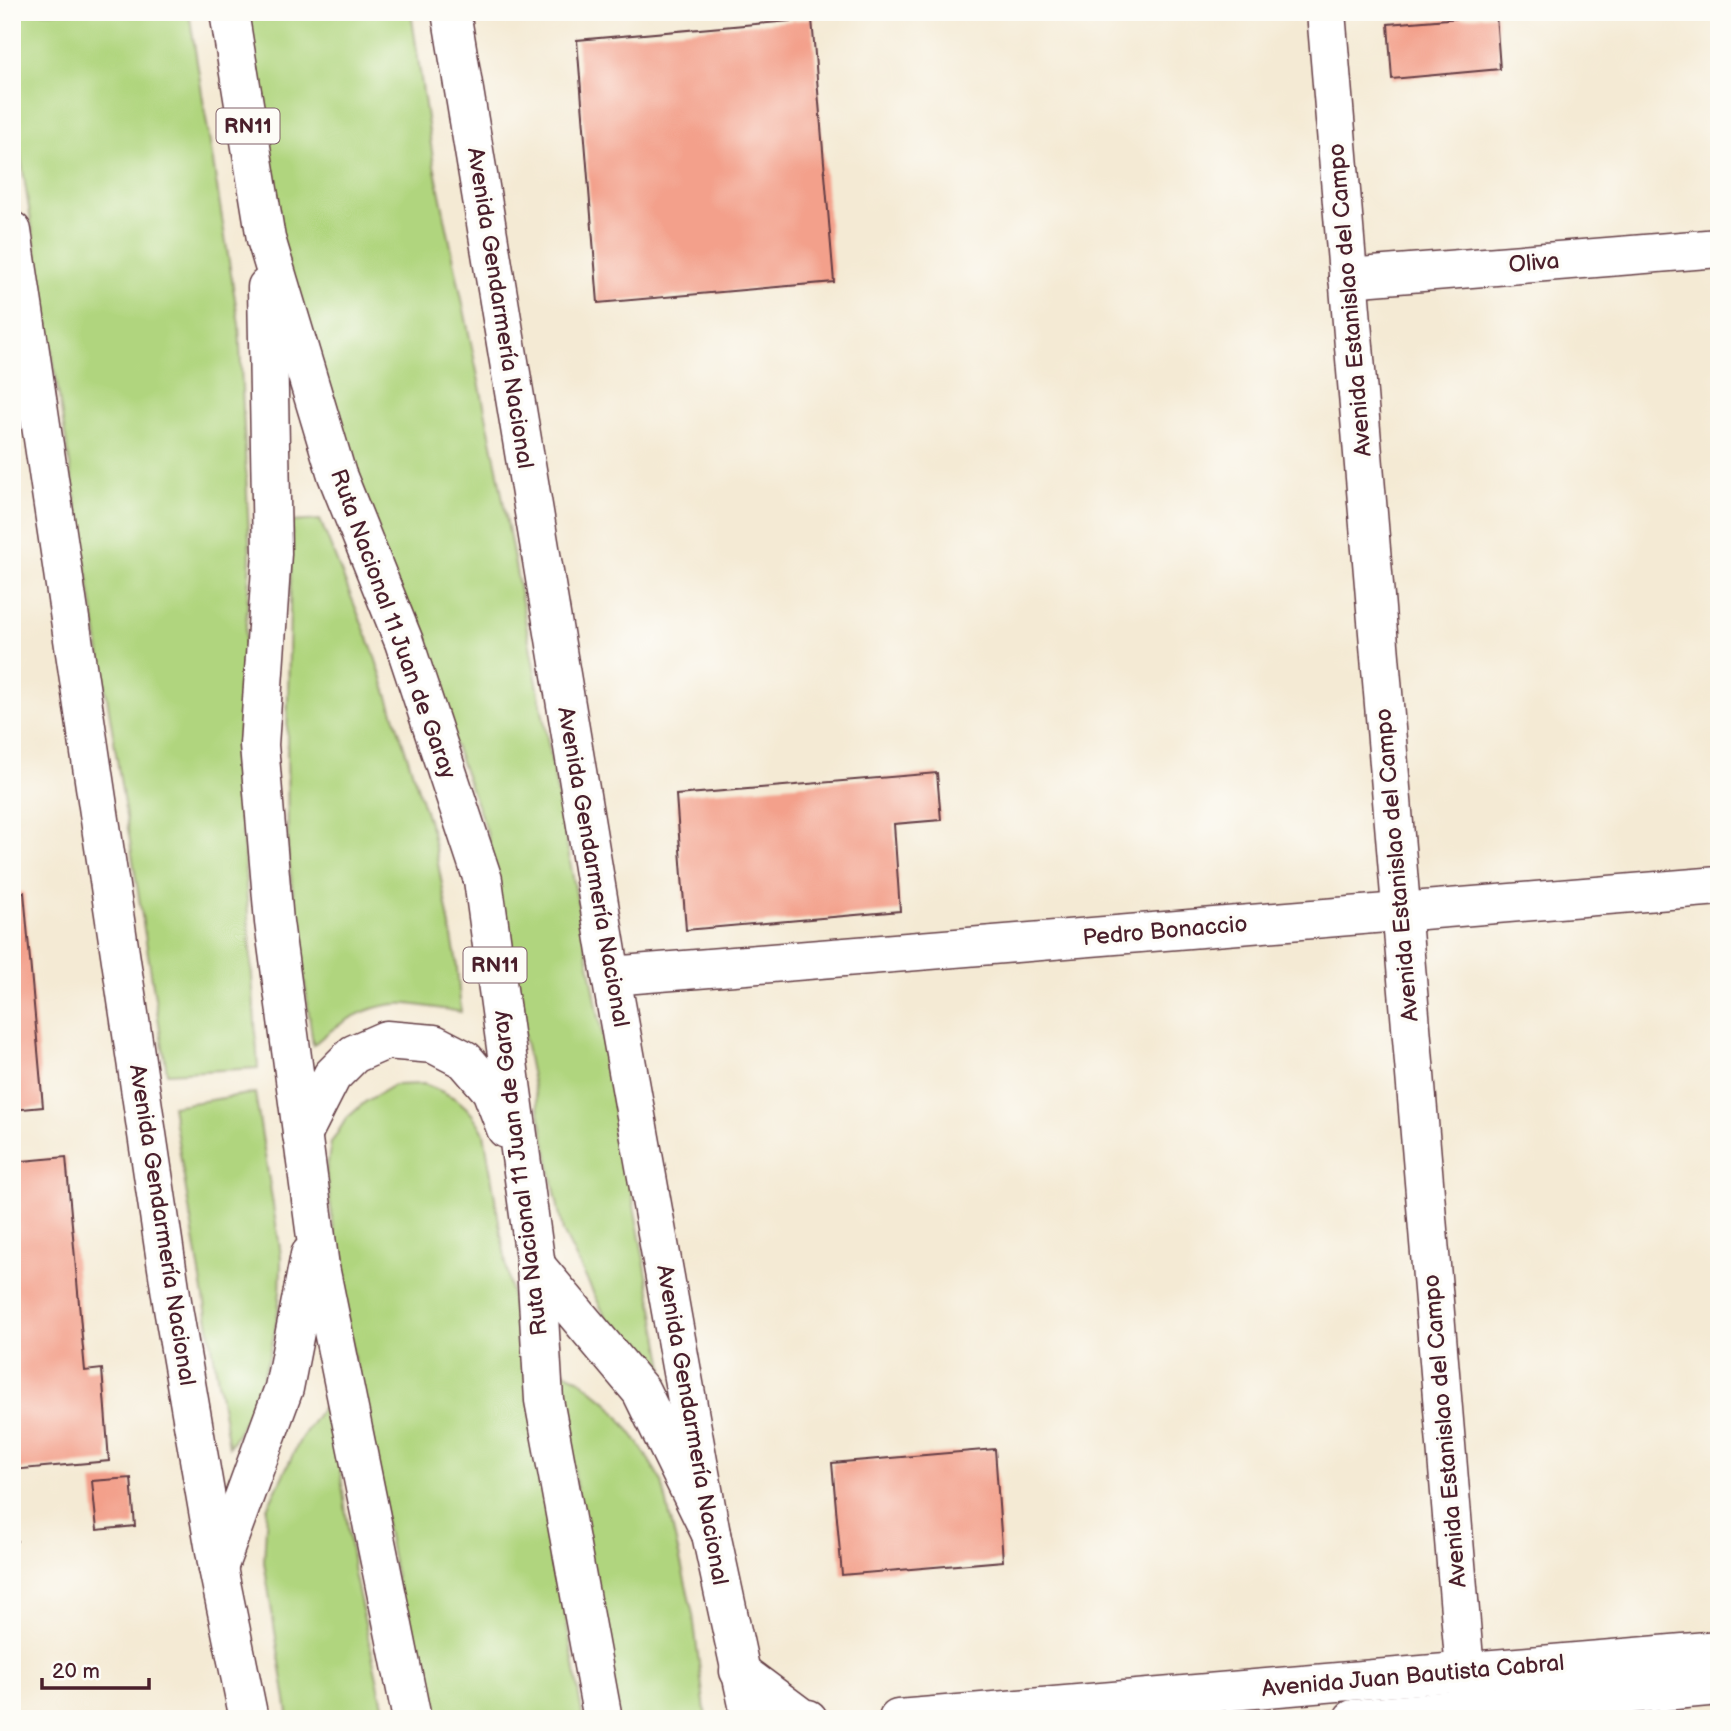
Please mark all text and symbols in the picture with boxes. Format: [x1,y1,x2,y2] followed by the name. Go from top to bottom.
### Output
[216,108,280,144] road number: RN11
[1322,142,1378,458] street label: Avenida Estanislao del Campo
[461,145,539,471] street label: Avenida Gendarmería Nacional
[1507,247,1561,279] street label: Oliva
[324,465,462,783] street label: Ruta Nacional 11 Juan de Garay
[551,705,635,1029] street label: Avenida Gendarmería Nacional
[1369,707,1425,1023] street label: Avenida Estanislao del Campo
[1081,910,1249,952] street label: Pedro Bonaccio
[463,948,526,982] road number: RN11
[486,1008,554,1337] street label: Ruta Nacional 11 Juan de Garay
[123,1062,201,1388] street label: Avenida Gendarmería Nacional
[650,1263,734,1587] street label: Avenida Gendarmería Nacional
[1417,1273,1473,1589] street label: Avenida Estanislao del Campo
[42,1647,149,1691] scale bar
[1260,1649,1566,1703] street label: Avenida Juan Bautista Cabral
[52,1659,100,1684] text: 20 m

